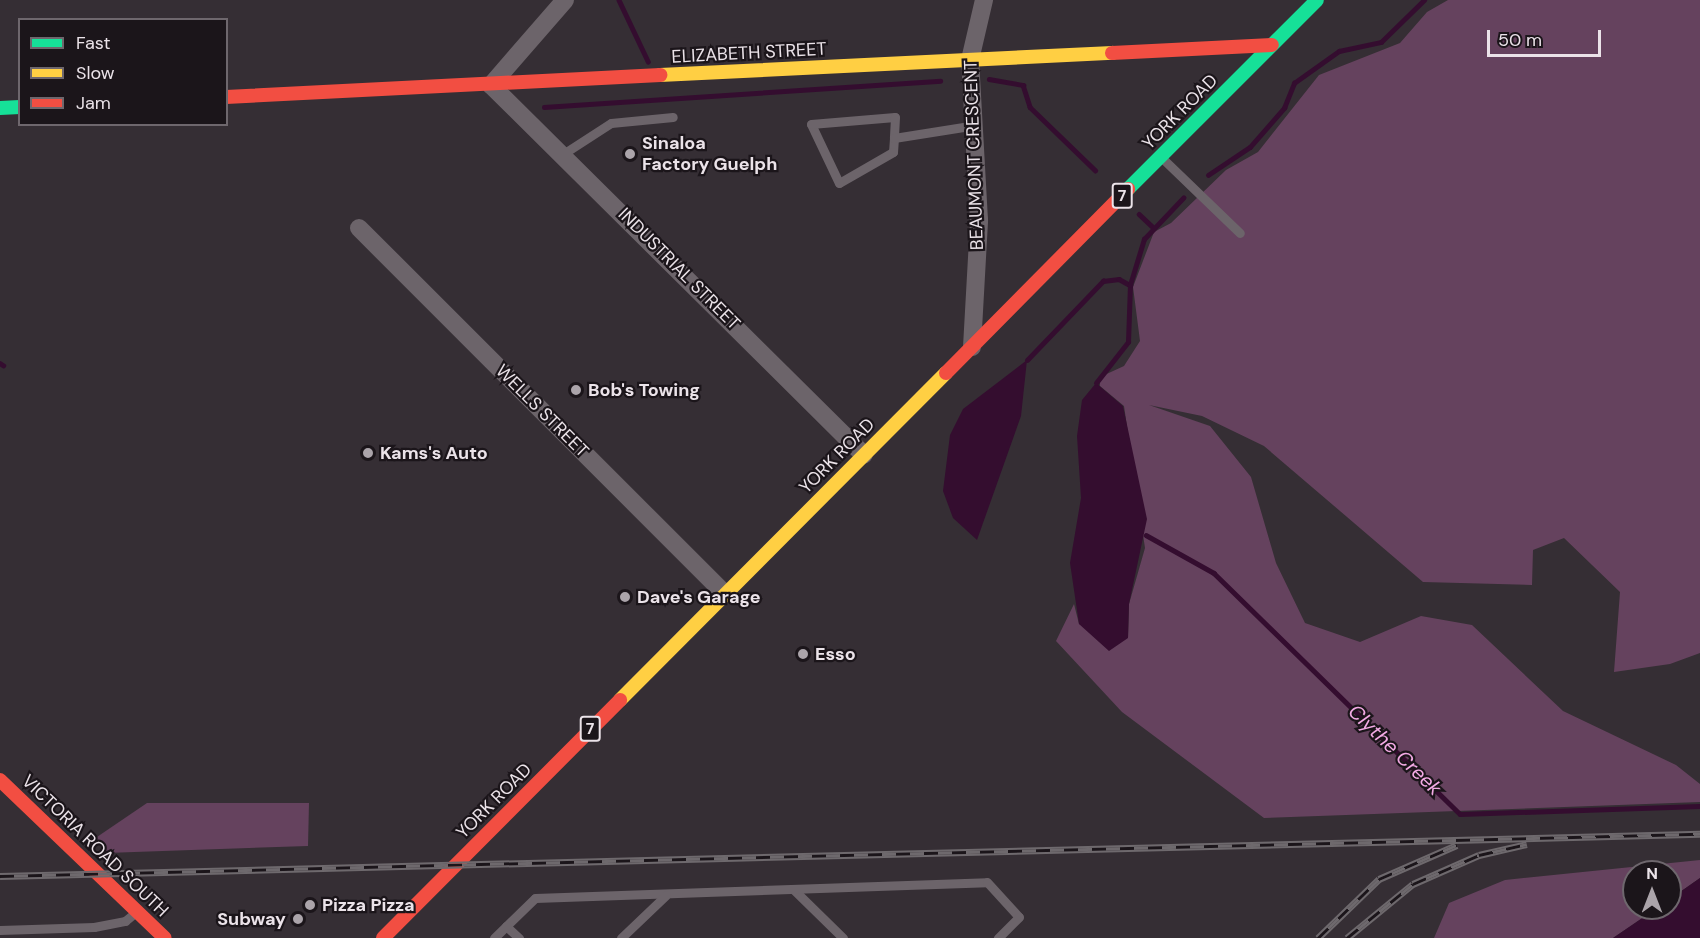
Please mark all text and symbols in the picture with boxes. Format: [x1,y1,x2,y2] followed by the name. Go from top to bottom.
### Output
[18,18,228,126] legend
[1490,18,1604,56] scale bar
[1498,28,1542,52] text: 50 m
[76,31,111,55] text: Fast
[671,38,827,68] street label: ELIZABETH STREET
[960,59,988,251] street label: BEAUMONT CRESCENT
[76,61,115,85] text: Slow
[1138,70,1222,154] street label: YORK ROAD
[76,91,111,115] text: Jam
[642,133,777,176] place label: Sinaloa Factory Guelph
[623,147,637,161] marker: Sinaloa Factory Guelph
[1112,183,1132,209] road number: 7
[614,204,744,334] street label: INDUSTRIAL STREET
[491,360,593,462] street label: WELLS STREET
[588,379,700,401] place label: Bob's Towing
[569,383,583,397] marker: Bob's Towing
[795,414,879,498] street label: YORK ROAD
[380,442,488,464] place label: Kams's Auto
[361,446,375,460] marker: Kams's Auto
[637,586,761,608] place label: Dave's Garage
[618,590,632,604] marker: Dave's Garage
[815,643,856,665] place label: Esso
[796,647,810,661] marker: Esso
[1343,699,1447,801] water label: Clythe Creek
[580,716,600,742] road number: 7
[452,759,536,843] street label: YORK ROAD
[17,770,173,922] street label: VICTORIA ROAD SOUTH
[1622,860,1682,920] north arrow
[1646,863,1658,884] text: N
[322,894,415,916] place label: Pizza Pizza
[303,898,317,912] marker: Pizza Pizza
[217,908,286,930] place label: Subway
[291,912,305,926] marker: Subway

